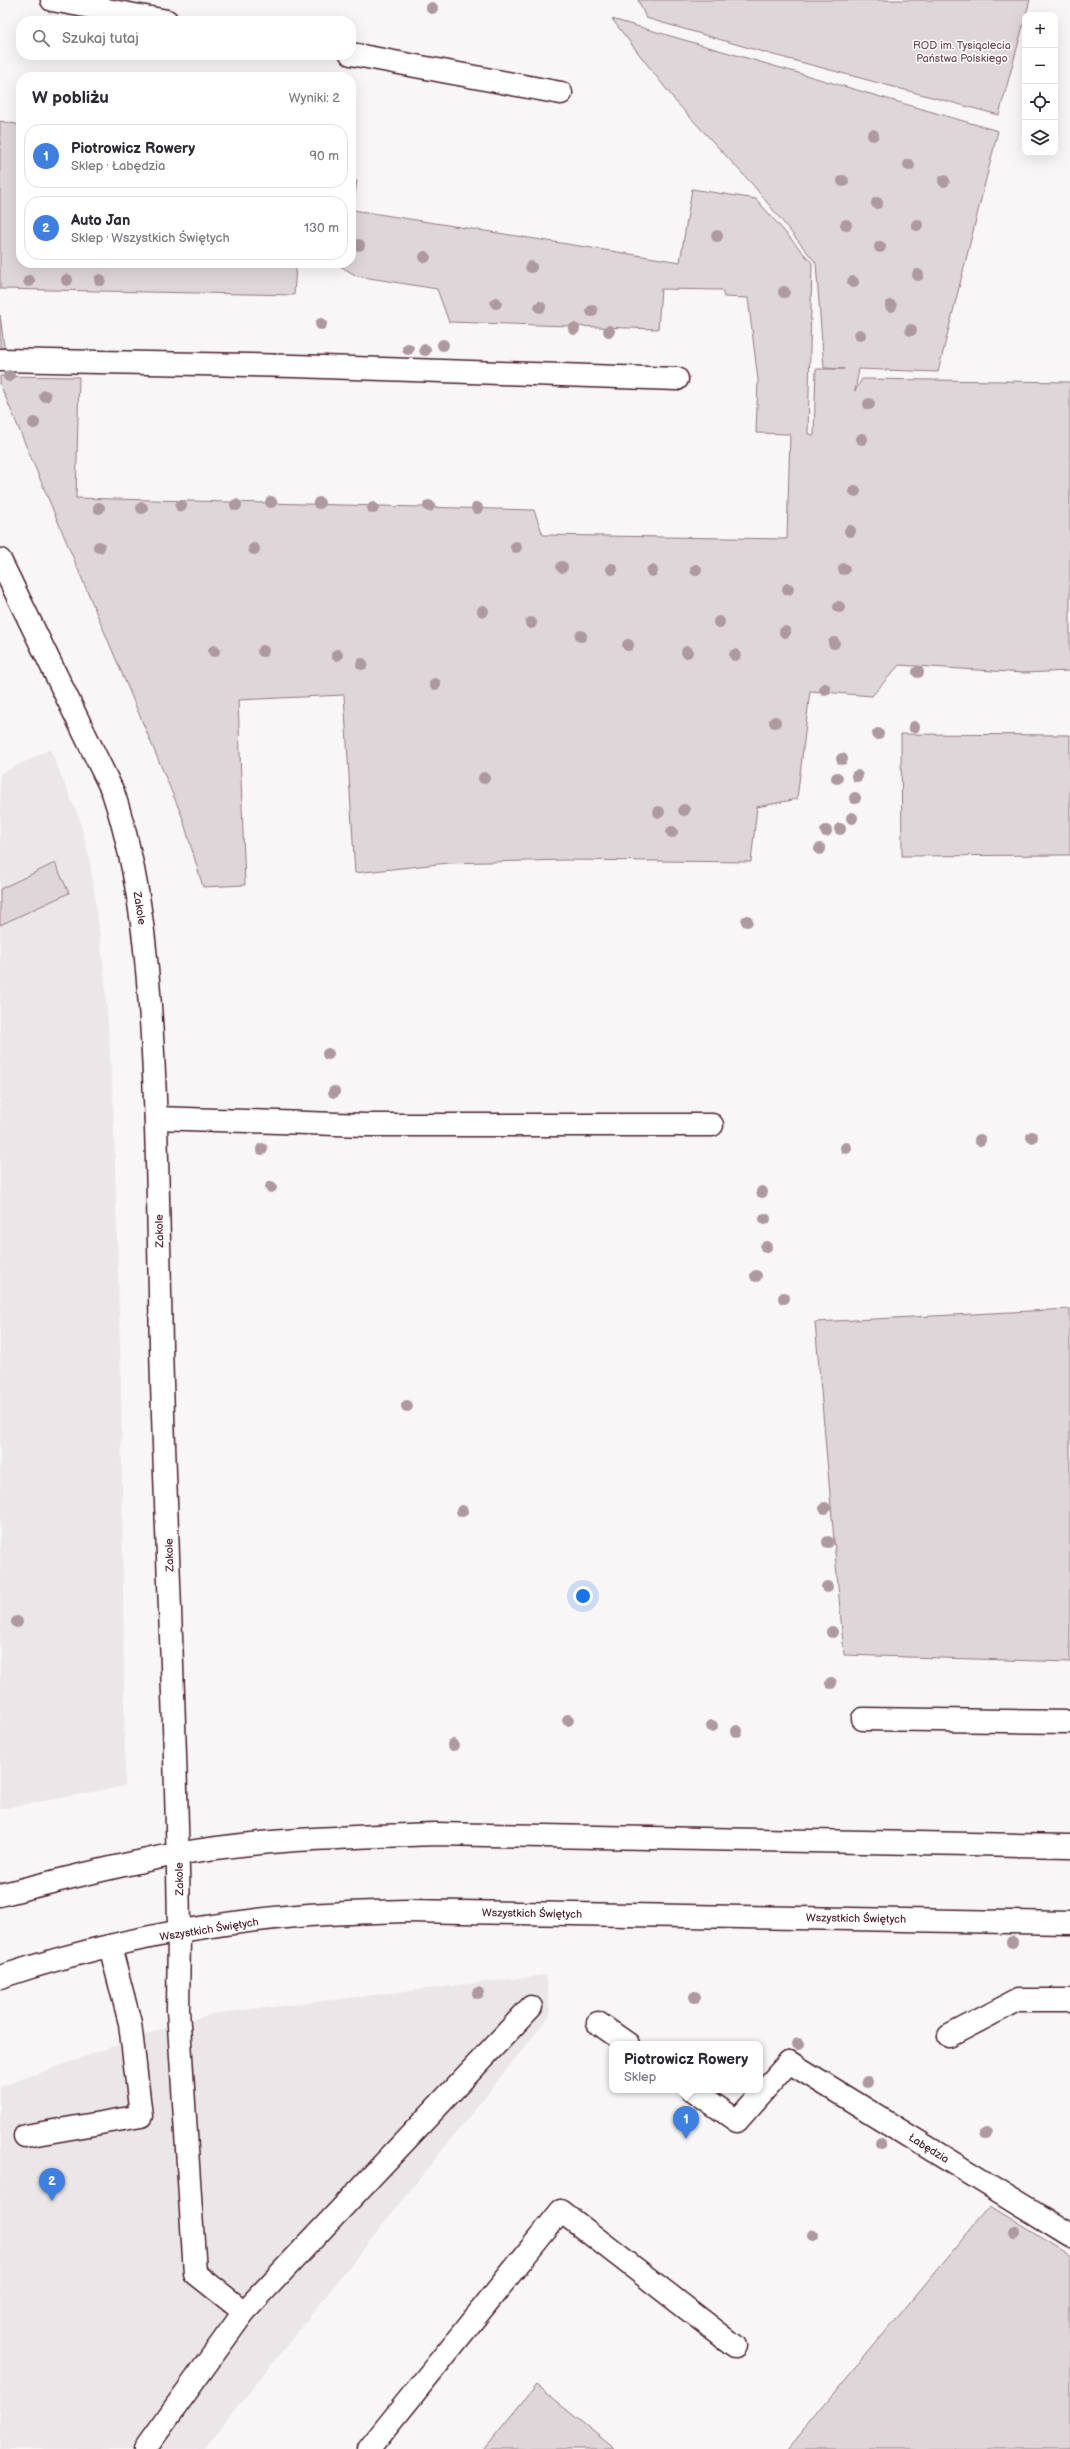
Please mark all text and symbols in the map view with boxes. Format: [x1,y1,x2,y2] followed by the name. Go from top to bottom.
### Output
[1022,12,1058,156] map controls
[1022,12,1058,48] button: +
[16,16,356,60] search box
[30,27,52,49] icon: search
[62,29,139,48] text: Szukaj tutaj
[913,39,1011,65] park label: ROD im. Tysiąclecia Państwa Polskiego
[1022,48,1058,84] button: −
[1022,84,1058,120] button: locate
[32,88,109,108] text: W pobliżu
[289,90,340,106] text: Wyniki: 2
[1022,120,1058,156] button: layers
[71,139,195,158] text: Piotrowicz Rowery
[43,148,49,164] text: 1
[310,148,339,164] text: 90 m
[71,158,165,174] text: Sklep · Łabędzia
[71,211,130,230] text: Auto Jan
[42,220,50,236] text: 2
[304,220,339,236] text: 130 m
[71,230,230,246] text: Sklep · Wszystkich Świętych
[130,890,149,926] street label: Zakole
[153,1214,166,1249] street label: Zakole
[162,1538,177,1573] street label: Zakole
[573,1586,593,1606] your location
[173,1862,186,1897] street label: Zakole
[482,1905,582,1921] street label: Wszystkich Świętych
[806,1910,906,1926] street label: Wszystkich Świętych
[158,1914,260,1944] street label: Wszystkich Świętych
[609,2041,763,2093] popup
[624,2050,748,2069] text: Piotrowicz Rowery
[624,2069,656,2085] text: Sklep
[673,2106,699,2139] pin: 1
[906,2131,951,2166] street label: Łabędzia
[39,2168,65,2201] pin: 2

